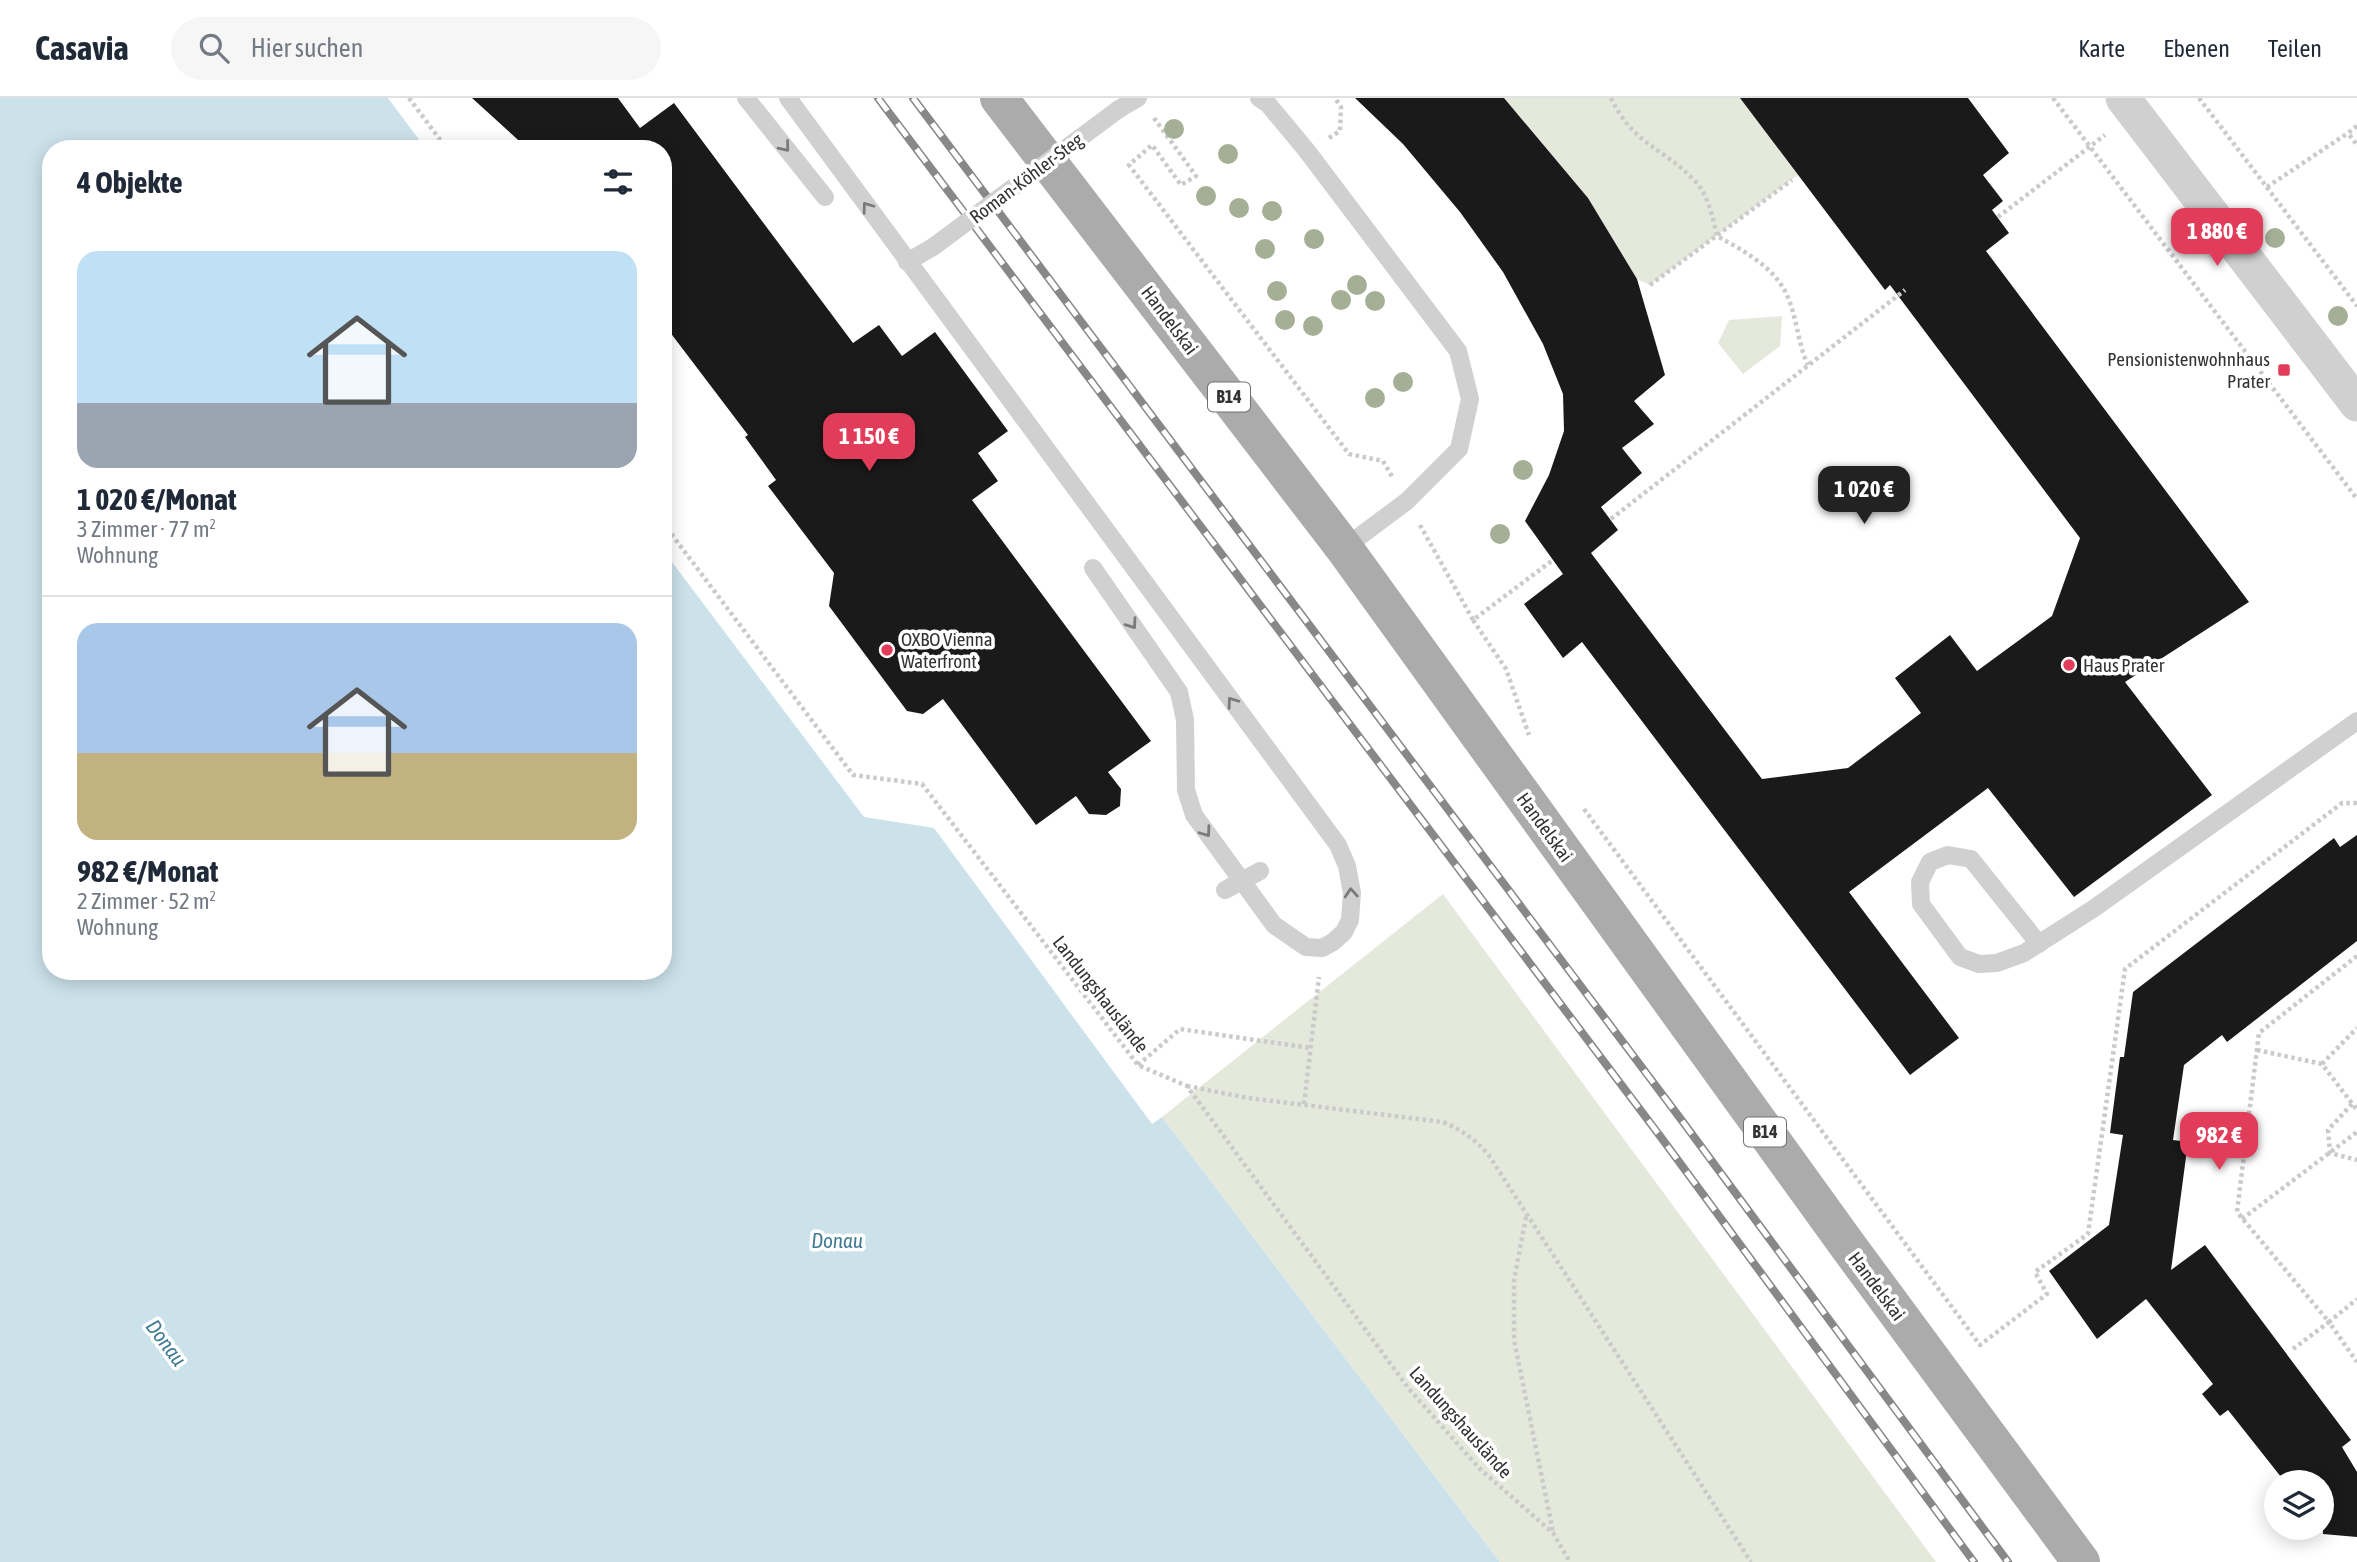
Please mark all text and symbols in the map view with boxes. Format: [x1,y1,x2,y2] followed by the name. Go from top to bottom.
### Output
[171,17,661,80] search box
[35,29,129,67] text: Casavia
[195,29,233,67] icon: search
[251,33,363,63] text: Hier suchen
[2078,35,2125,62] text: Karte
[2163,35,2230,62] text: Ebenen
[2268,35,2322,62] text: Teilen
[965,128,1088,228] street label: Roman-Köhler-Steg
[777,140,790,152] one-way arrow
[599,163,637,201] icon: filters
[77,165,183,199] text: 4 Objekte
[863,202,875,215] one-way arrow
[2152,208,2282,268] pin: 1 880 €
[2187,218,2247,244] text: 1 880 €
[1137,281,1203,359] street label: Handelskai
[294,297,420,423] icon: home
[2107,348,2270,392] place label: Pensionistenwohnhaus Prater
[2276,362,2292,378] marker: Pensionistenwohnhaus Prater
[1208,382,1250,412] road number: B14
[804,414,934,473] pin: 1 150 €
[839,423,899,449] text: 1 150 €
[1799,466,1929,526] pin: 1 020 €
[1834,476,1894,502] text: 1 020 €
[77,482,237,516] text: 1 020 €/Monat
[77,516,216,542] text: 3 Zimmer · 77 m²
[77,542,158,568] text: Wohnung
[1124,616,1136,629] one-way arrow
[901,628,993,672] place label: OXBO Vienna Waterfront
[879,642,895,658] marker: OXBO Vienna Waterfront
[2083,654,2165,676] place label: Haus Prater
[2061,657,2077,673] marker: Haus Prater
[294,669,420,795] icon: home
[1228,698,1240,710] one-way arrow
[1513,788,1577,866] street label: Handelskai
[1198,824,1210,836] one-way arrow
[77,854,218,888] text: 982 €/Monat
[1344,887,1359,898] one-way arrow
[77,888,216,914] text: 2 Zimmer · 52 m²
[77,914,158,940] text: Wohnung
[1049,931,1153,1057] street label: Landungshauslände
[2170,1112,2268,1172] pin: 982 €
[1744,1118,1786,1147] road number: B14
[2196,1122,2242,1148] text: 982 €
[811,1228,863,1252] water label: Donau
[1844,1247,1910,1325] street label: Handelskai
[142,1315,192,1370] water label: Donau
[1405,1362,1517,1482] street label: Landungshauslände
[2264,1470,2334,1540] map controls
[2264,1470,2334,1540] button: layers

